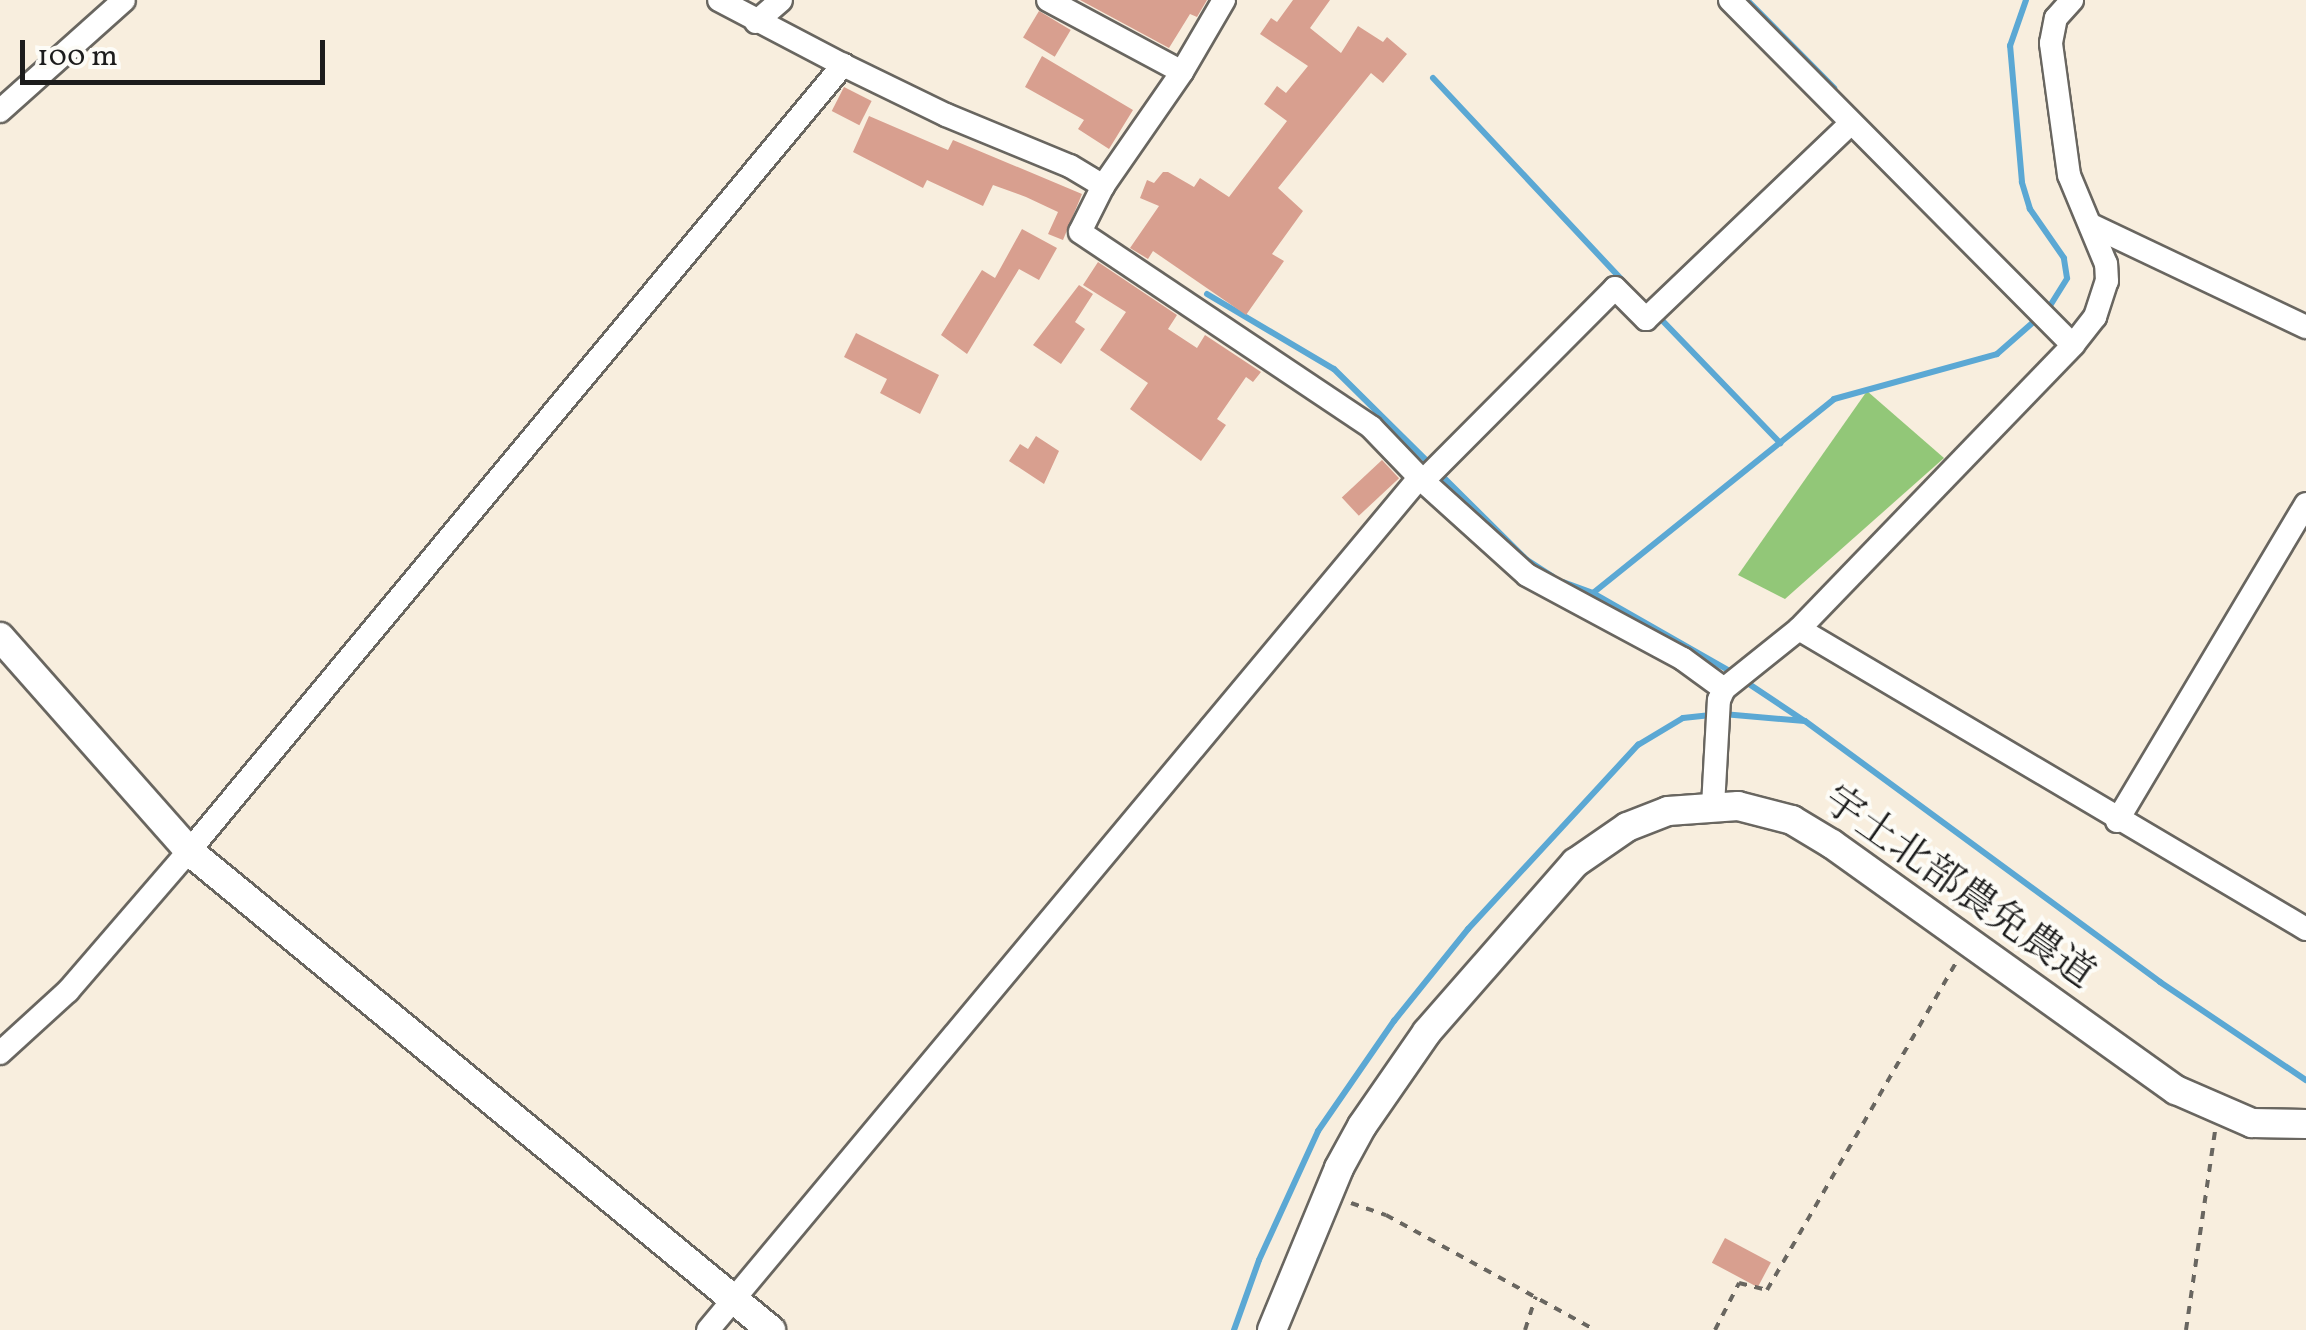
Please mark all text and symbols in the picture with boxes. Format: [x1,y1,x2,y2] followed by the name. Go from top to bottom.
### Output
[25,20,330,82] scale bar
[37,36,118,78] text: 100 m
[1813,778,2103,1000] street label: 宇土北部農免農道

